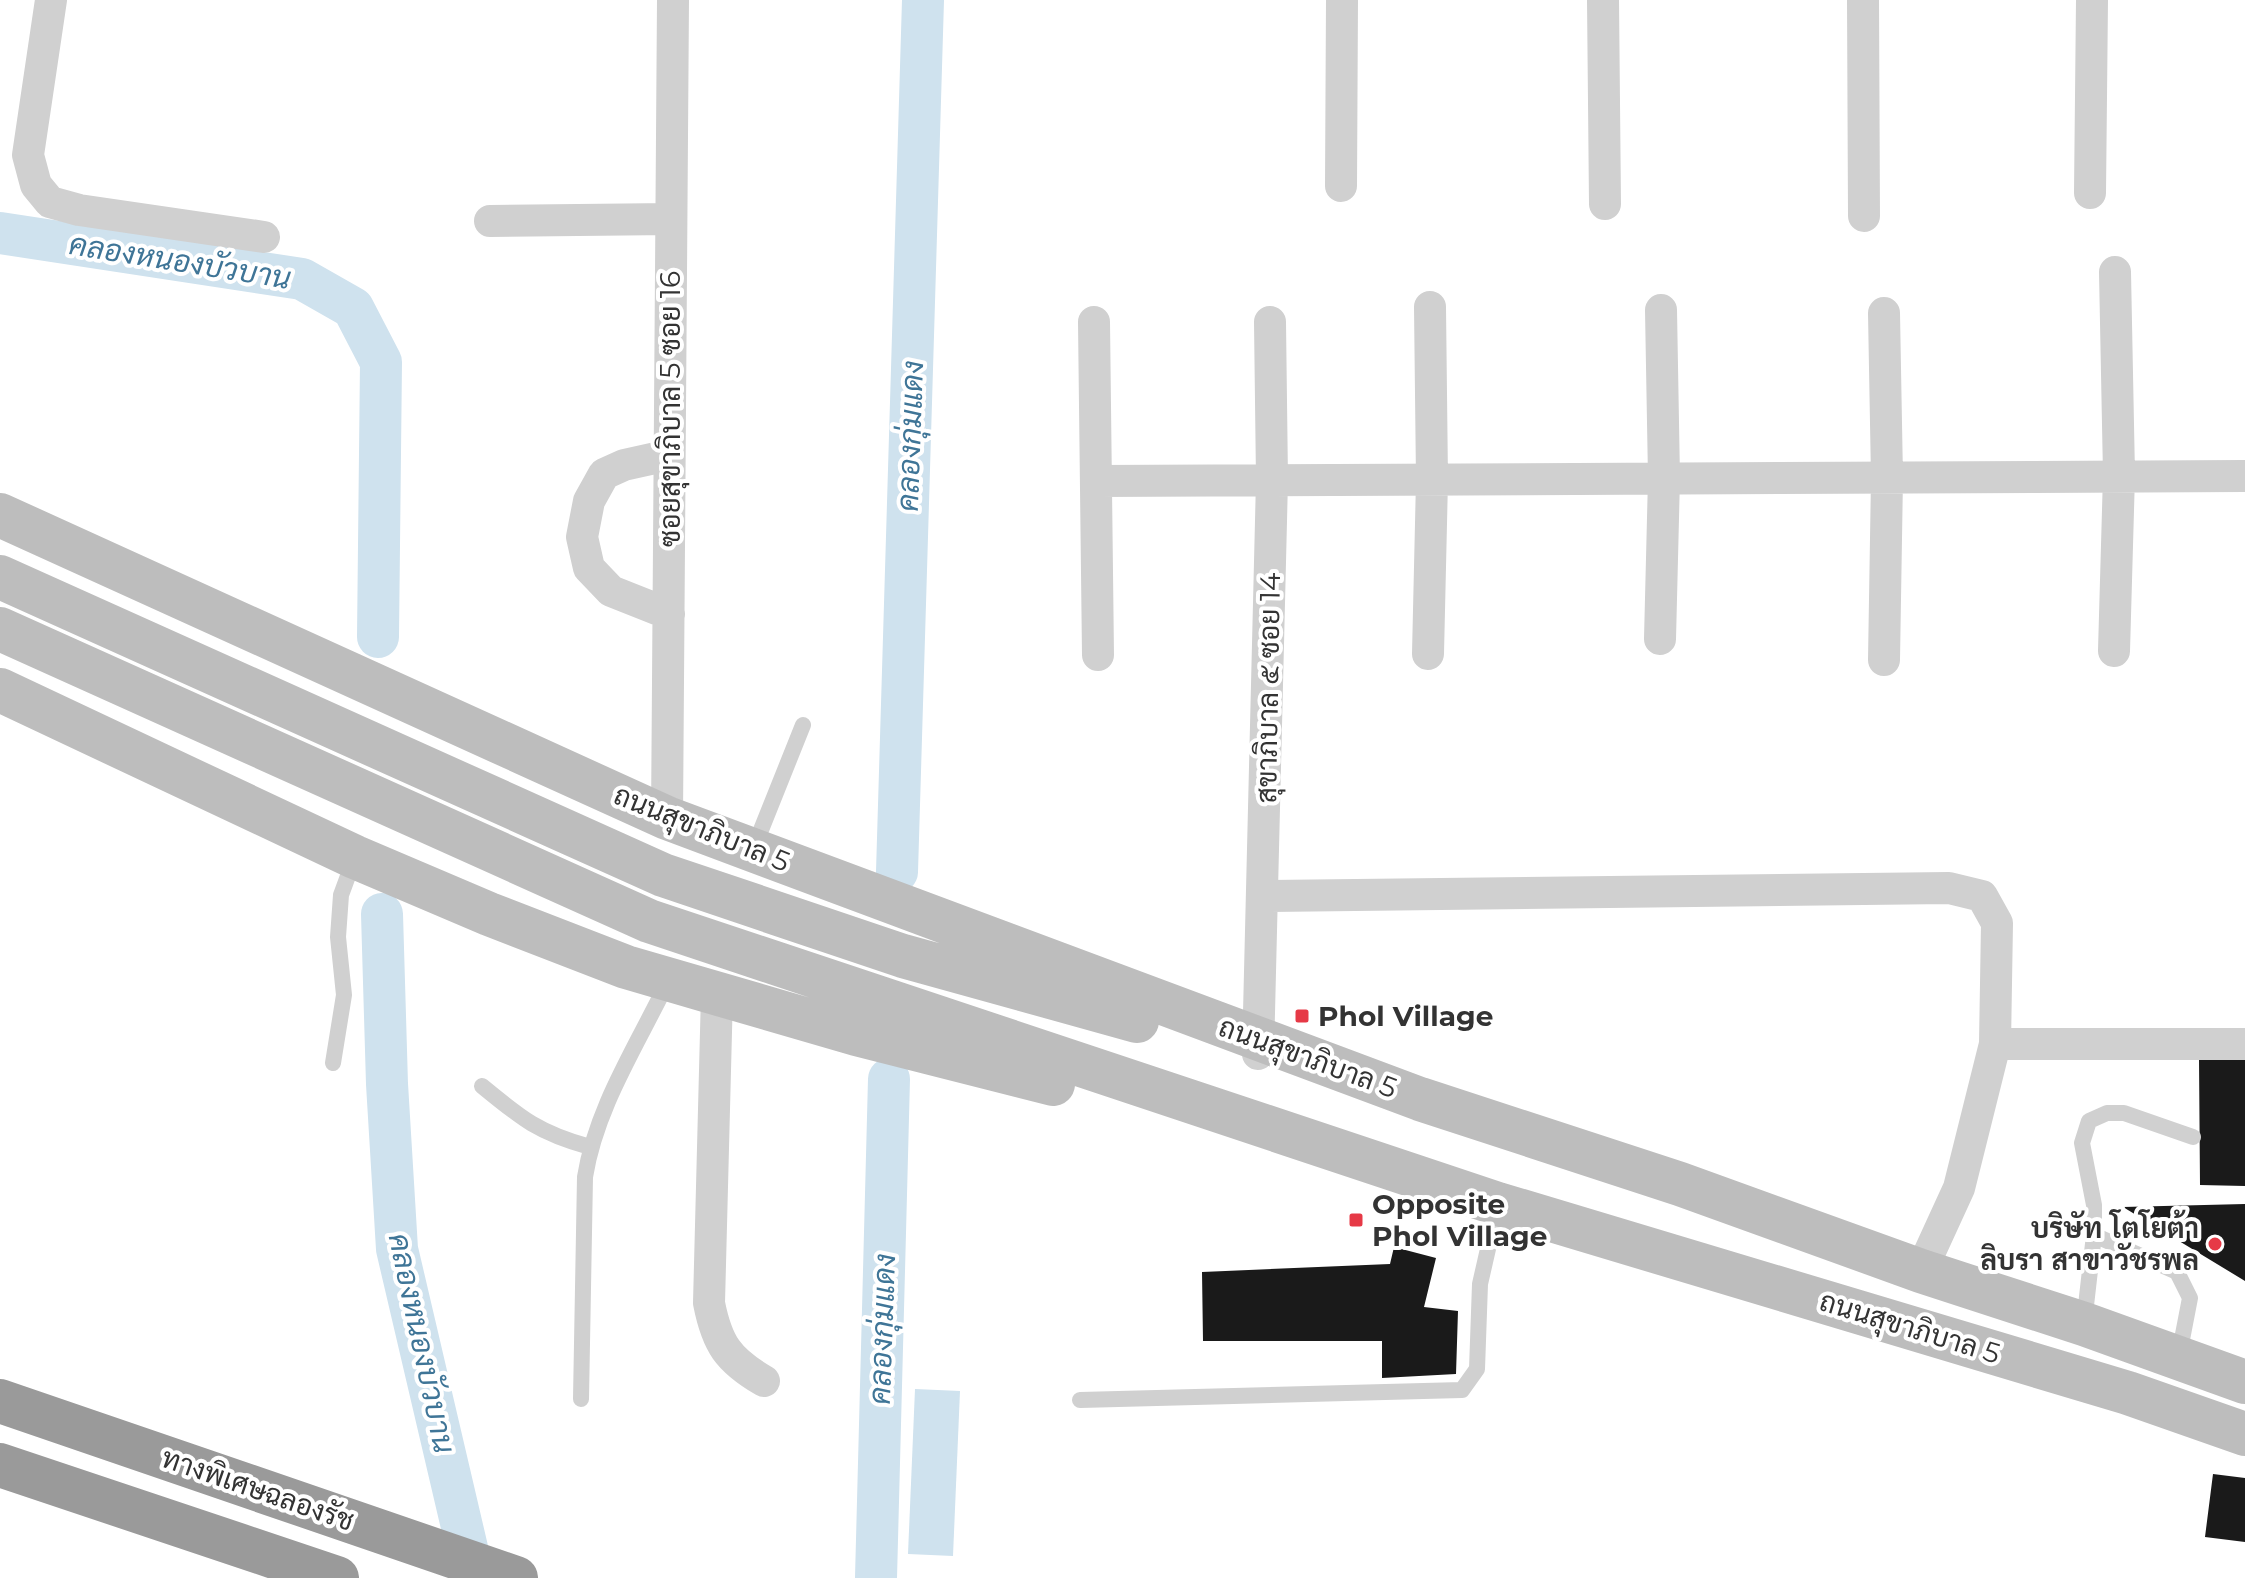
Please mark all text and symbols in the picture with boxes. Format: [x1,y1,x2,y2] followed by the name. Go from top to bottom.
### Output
[67,225,293,297] water label: คลองหนองบัวบาน
[653,271,690,547] street label: ซอยสุขาภิบาล 5 ซอย 16
[889,360,934,512] water label: คลองกุ่มแดง
[1249,572,1290,804] street label: สุขาภิบาล ๕ ซอย 14
[608,777,795,882] street label: ถนนสุขาภิบาล 5
[1318,999,1493,1033] place label: Phol Village
[1293,1007,1311,1025] marker: Phol Village
[1213,1009,1402,1108] street label: ถนนสุขาภิบาล 5
[1372,1187,1547,1253] place label: Opposite Phol Village
[1980,1209,2199,1277] place label: บริษัท โตโยต้า ลิบรา สาขาวัชรพล
[1347,1211,1365,1229] marker: Opposite Phol Village
[381,1230,463,1456] water label: คลองหนองบัวบาน
[2206,1235,2224,1253] marker: บริษัท โตโยต้า ลิบรา สาขาวัชรพล
[861,1253,906,1405] water label: คลองกุ่มแดง
[1815,1283,2004,1373] street label: ถนนสุขาภิบาล 5
[157,1439,359,1538] street label: ทางพิเศษฉลองรัช

